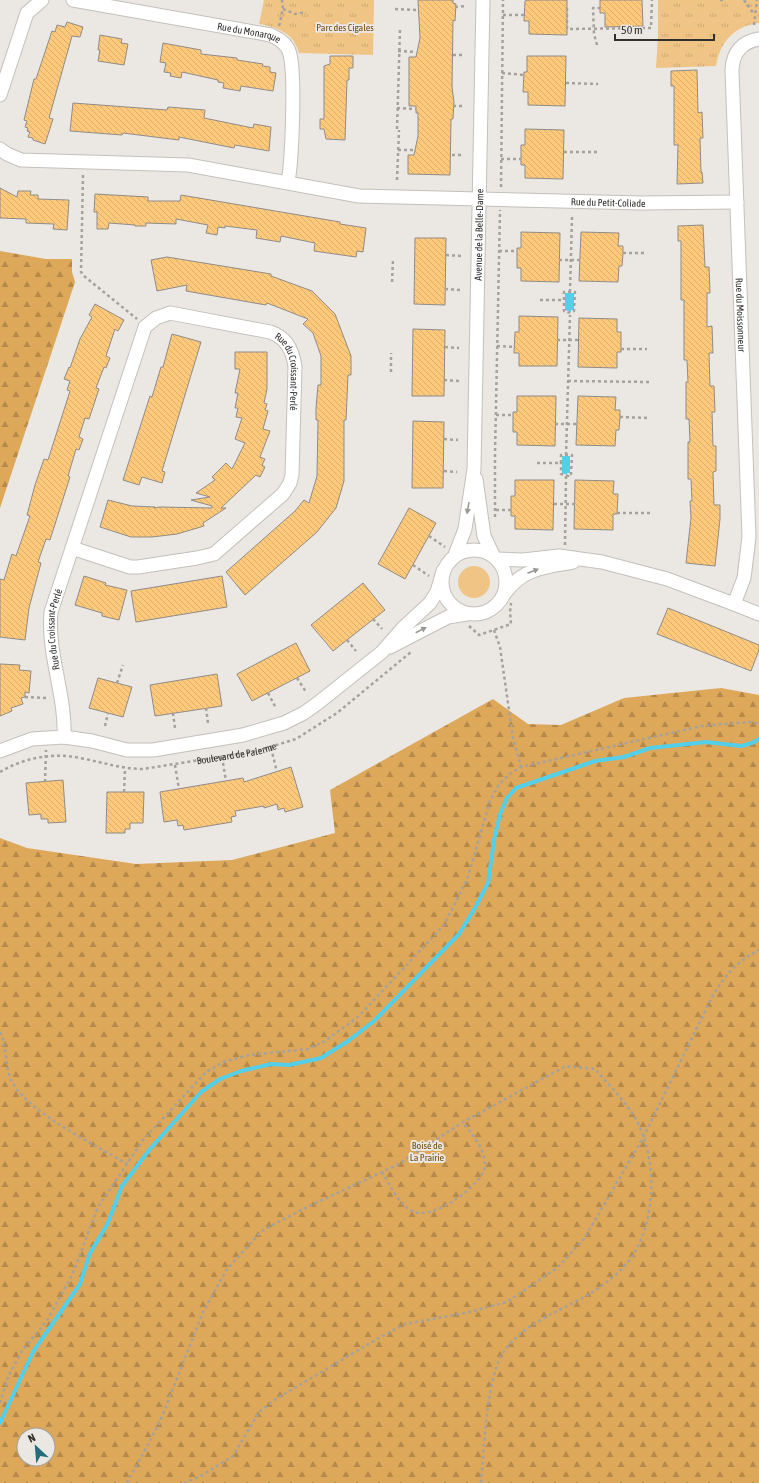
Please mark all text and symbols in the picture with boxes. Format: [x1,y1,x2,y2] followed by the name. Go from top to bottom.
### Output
[615,16,714,42] scale bar
[216,20,283,45] street label: Rue du Monarque
[316,22,374,33] park label: Parc des Cigales
[621,23,643,37] text: 50 m
[472,188,485,281] street label: Avenue de la Belle-Dame
[571,196,646,209] street label: Rue du Petit-Coliade
[734,278,748,353] street label: Rue du Moissonneur
[273,330,301,411] street label: Rue du Croissant-Perlé
[465,501,471,514] one-way arrow
[527,568,539,574] one-way arrow
[45,587,64,671] street label: Rue du Croissant-Perlé
[416,627,427,633] one-way arrow
[196,740,278,766] street label: Boulevard de Palerme
[410,1140,445,1163] park label: Boisé de La Prairie
[16,1427,56,1467] north arrow
[26,1431,37,1445] text: N

